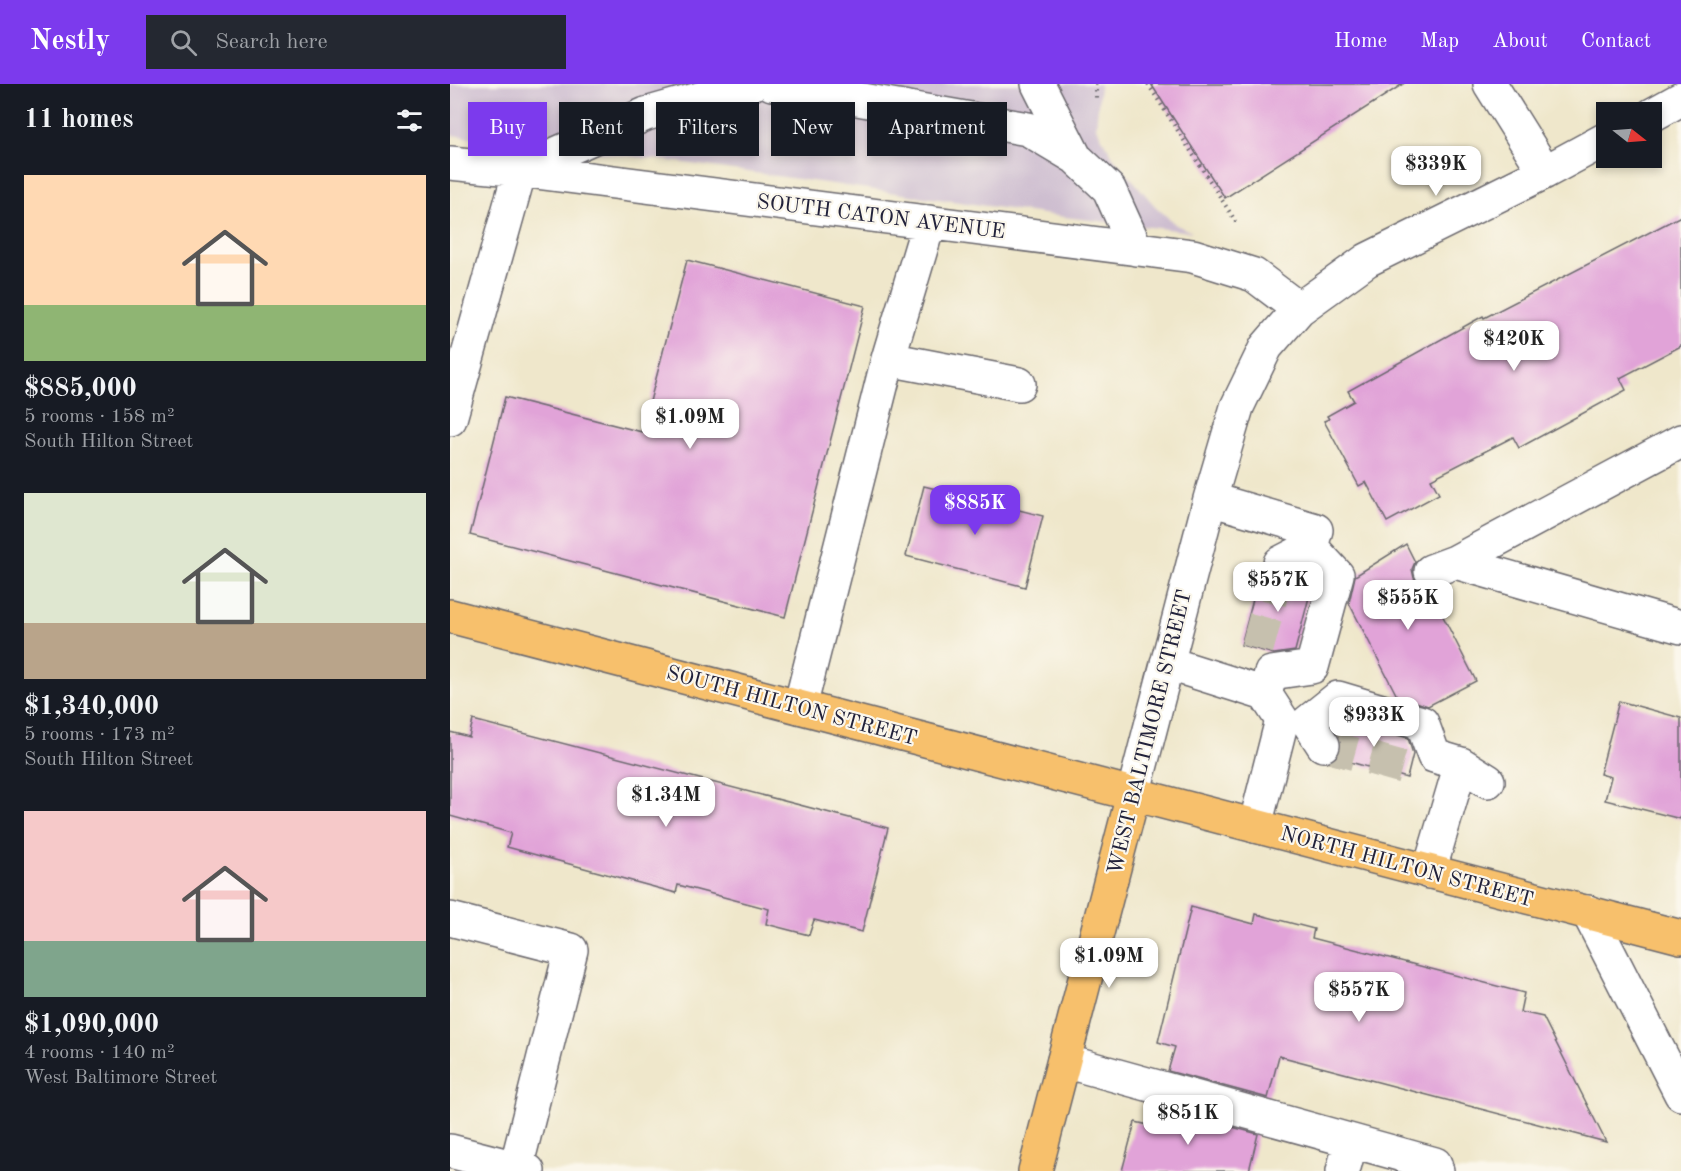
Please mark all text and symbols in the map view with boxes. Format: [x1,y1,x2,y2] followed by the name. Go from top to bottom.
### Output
[146,15,566,69] search box
[167,26,200,59] icon: search
[30,28,110,56] text: Nestly
[215,31,328,53] text: Search here
[1334,31,1387,52] text: Home
[1420,31,1459,52] text: Map
[1492,31,1548,52] text: About
[1581,31,1651,52] text: Contact
[468,102,547,156] chip: Buy
[559,102,644,156] chip: Rent
[656,102,759,156] chip: Filters
[771,102,855,156] chip: New
[867,102,1007,156] chip: Apartment
[1596,102,1662,168] north arrow
[1596,102,1662,168] map controls
[393,104,426,137] icon: filters
[24,107,133,133] text: 11 homes
[1394,146,1478,197] pin: $339K
[1405,155,1467,175] text: $339K
[755,192,1006,243] street label: SOUTH CATON AVENUE
[171,214,279,322] icon: home
[1472,321,1556,372] pin: $420K
[1483,330,1545,350] text: $420K
[24,376,137,402] text: $885,000
[641,399,739,450] pin: $1.09M
[24,407,174,427] text: 5 rooms · 158 m²
[655,408,725,428] text: $1.09M
[24,432,193,452] text: South Hilton Street
[933,485,1017,536] pin: $885K
[944,494,1006,514] text: $885K
[171,532,279,640] icon: home
[1236,562,1320,613] pin: $557K
[1247,571,1309,591] text: $557K
[1366,580,1450,631] pin: $555K
[1105,588,1196,877] street label: WEST BALTIMORE STREET
[1377,589,1439,609] text: $555K
[664,663,919,750] street label: SOUTH HILTON STREET
[24,694,159,720] text: $1,340,000
[1332,697,1416,748] pin: $933K
[1343,706,1405,726] text: $933K
[24,725,174,745] text: 5 rooms · 173 m²
[24,750,193,770] text: South Hilton Street
[617,777,715,828] pin: $1.34M
[631,786,701,806] text: $1.34M
[1278,824,1535,911] street label: NORTH HILTON STREET
[171,850,279,958] icon: home
[1060,938,1158,989] pin: $1.09M
[1074,947,1144,967] text: $1.09M
[1317,972,1401,1023] pin: $557K
[1328,981,1390,1001] text: $557K
[24,1012,159,1038] text: $1,090,000
[24,1043,174,1063] text: 4 rooms · 140 m²
[24,1068,217,1088] text: West Baltimore Street
[1146,1095,1230,1146] pin: $851K
[1157,1104,1219,1124] text: $851K

